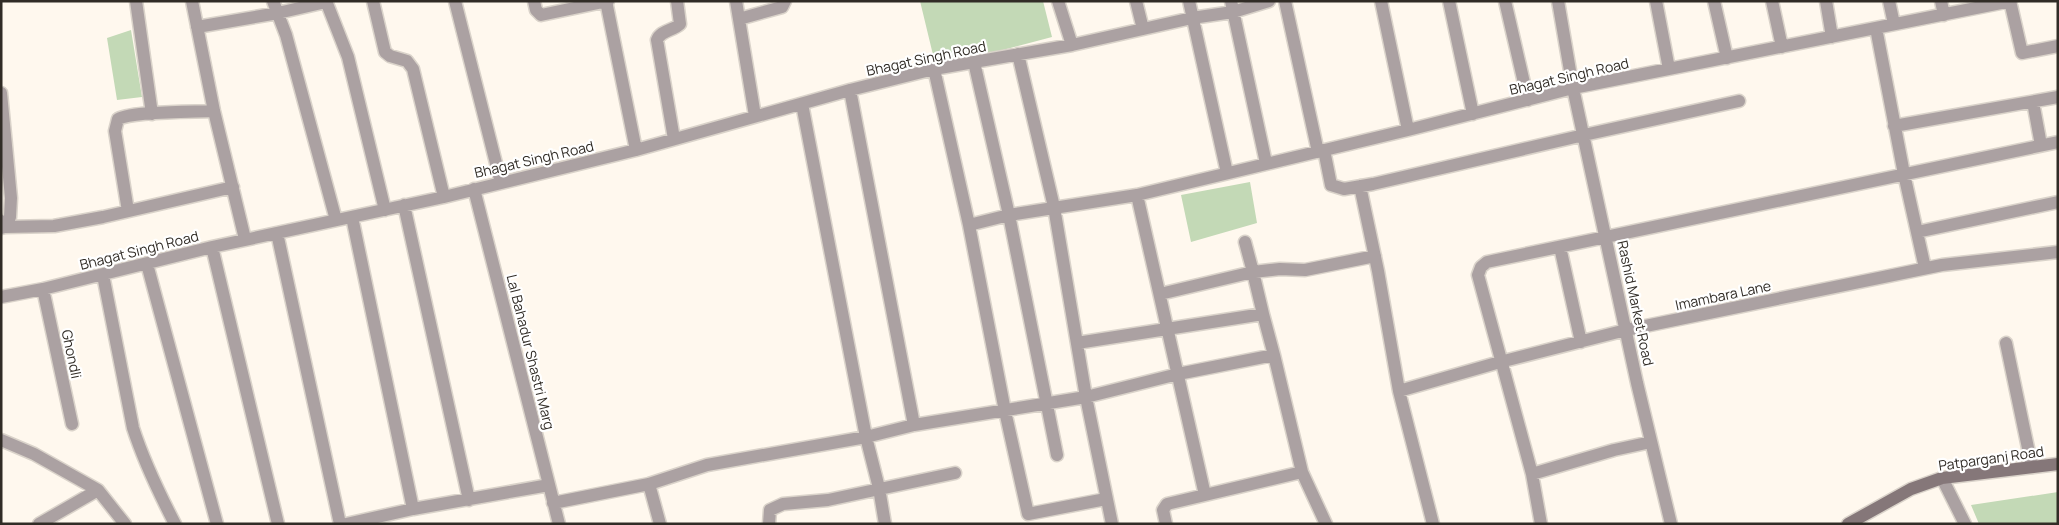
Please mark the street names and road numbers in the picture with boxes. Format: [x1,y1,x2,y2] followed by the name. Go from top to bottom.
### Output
[864,36,988,80] street label: Bhagat Singh Road
[1507,53,1631,99] street label: Bhagat Singh Road
[472,136,596,182] street label: Bhagat Singh Road
[78,226,200,274] street label: Bhagat Singh Road
[1613,239,1659,367] street label: Rashid Market Road
[503,272,559,432] street label: Lal Bahadur Shastri Marg
[1673,276,1773,314] street label: Imambara Lane
[58,328,86,380] street label: Ghondli
[1937,441,2045,475] street label: Patparganj Road

